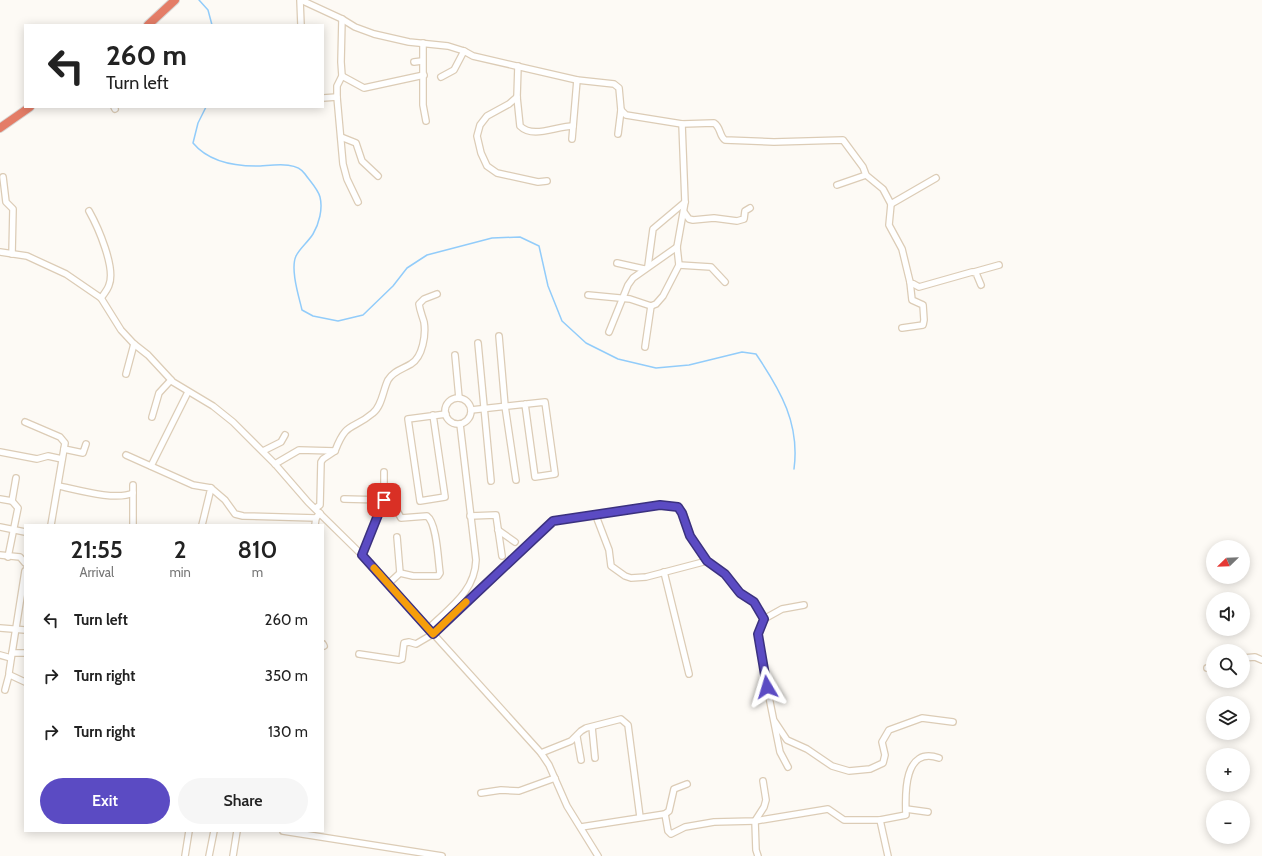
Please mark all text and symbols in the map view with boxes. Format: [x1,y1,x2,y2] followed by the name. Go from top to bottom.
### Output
[106,38,187,72] text: 260 m
[40,40,92,92] icon: left
[106,72,169,94] text: Turn left
[367,483,401,517] pin
[373,489,395,511] icon: arrive
[71,535,123,564] text: 21:55
[174,535,186,564] text: 2
[237,535,277,564] text: 810
[1206,540,1250,584] north arrow
[1206,540,1250,844] map controls
[79,564,114,580] text: Arrival
[169,564,191,580] text: min
[252,564,263,580] text: m
[1206,592,1250,636] button: sound
[40,609,62,631] icon: left
[74,611,128,629] text: Turn left
[265,611,308,629] text: 260 m
[1206,644,1250,688] button: search
[40,665,62,687] icon: right
[746,666,788,708] position arrow
[74,667,135,685] text: Turn right
[265,667,308,685] text: 350 m
[1206,696,1250,740] button: layers
[40,721,62,743] icon: right
[74,723,135,741] text: Turn right
[268,723,308,741] text: 130 m
[1206,748,1250,792] button: +
[40,778,170,824] button: Exit
[178,778,308,824] button: Share
[1206,800,1250,844] button: −

